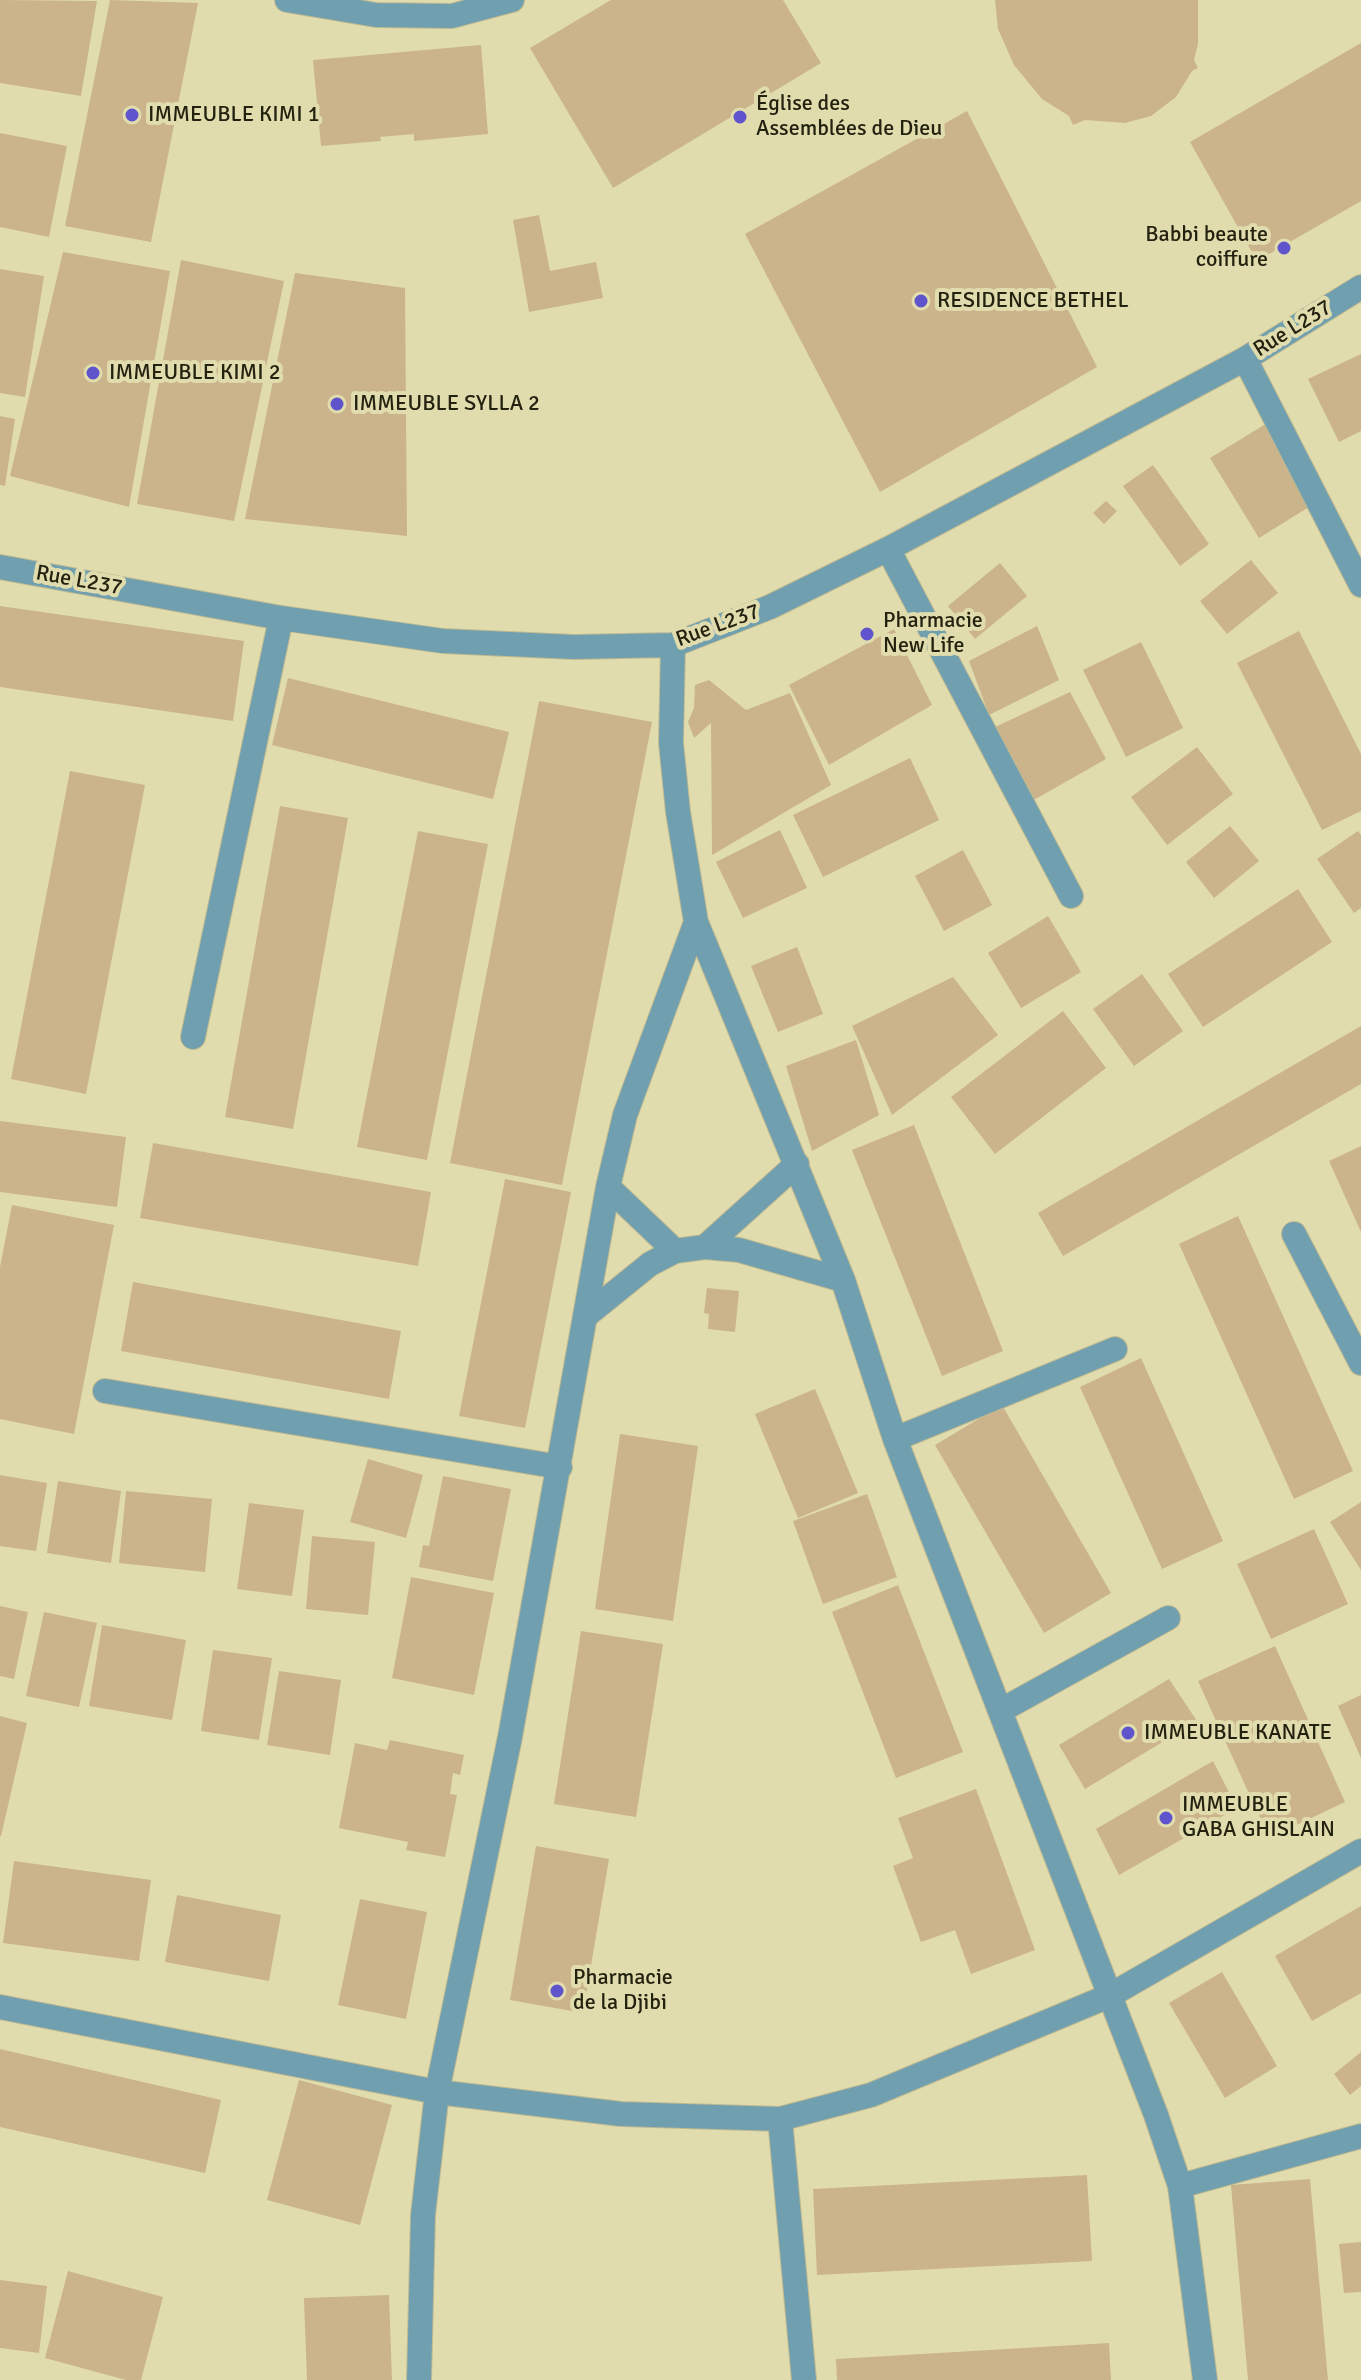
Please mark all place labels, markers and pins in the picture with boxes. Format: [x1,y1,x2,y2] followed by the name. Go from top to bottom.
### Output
[756,91,942,142] place label: Église des Assemblées de Dieu
[148,102,320,128] place label: IMMEUBLE KIMI 1
[123,106,141,124] marker: IMMEUBLE KIMI 1
[731,108,749,126] marker: Église des Assemblées de Dieu
[1145,222,1268,274] place label: Babbi beaute coiffure
[1275,239,1293,257] marker: Babbi beaute coiffure
[937,288,1129,314] place label: RESIDENCE BETHEL
[912,292,930,310] marker: RESIDENCE BETHEL
[109,360,281,386] place label: IMMEUBLE KIMI 2
[84,364,102,382] marker: IMMEUBLE KIMI 2
[353,391,540,417] place label: IMMEUBLE SYLLA 2
[328,395,346,413] marker: IMMEUBLE SYLLA 2
[883,608,983,660] place label: Pharmacie New Life
[858,625,876,643] marker: Pharmacie New Life
[1144,1720,1332,1746] place label: IMMEUBLE KANATE
[1119,1724,1137,1742] marker: IMMEUBLE KANATE
[1182,1792,1335,1844] place label: IMMEUBLE GABA GHISLAIN
[1157,1809,1175,1827] marker: IMMEUBLE GABA GHISLAIN
[573,1965,673,2016] place label: Pharmacie de la Djibi
[548,1982,566,2000] marker: Pharmacie de la Djibi

